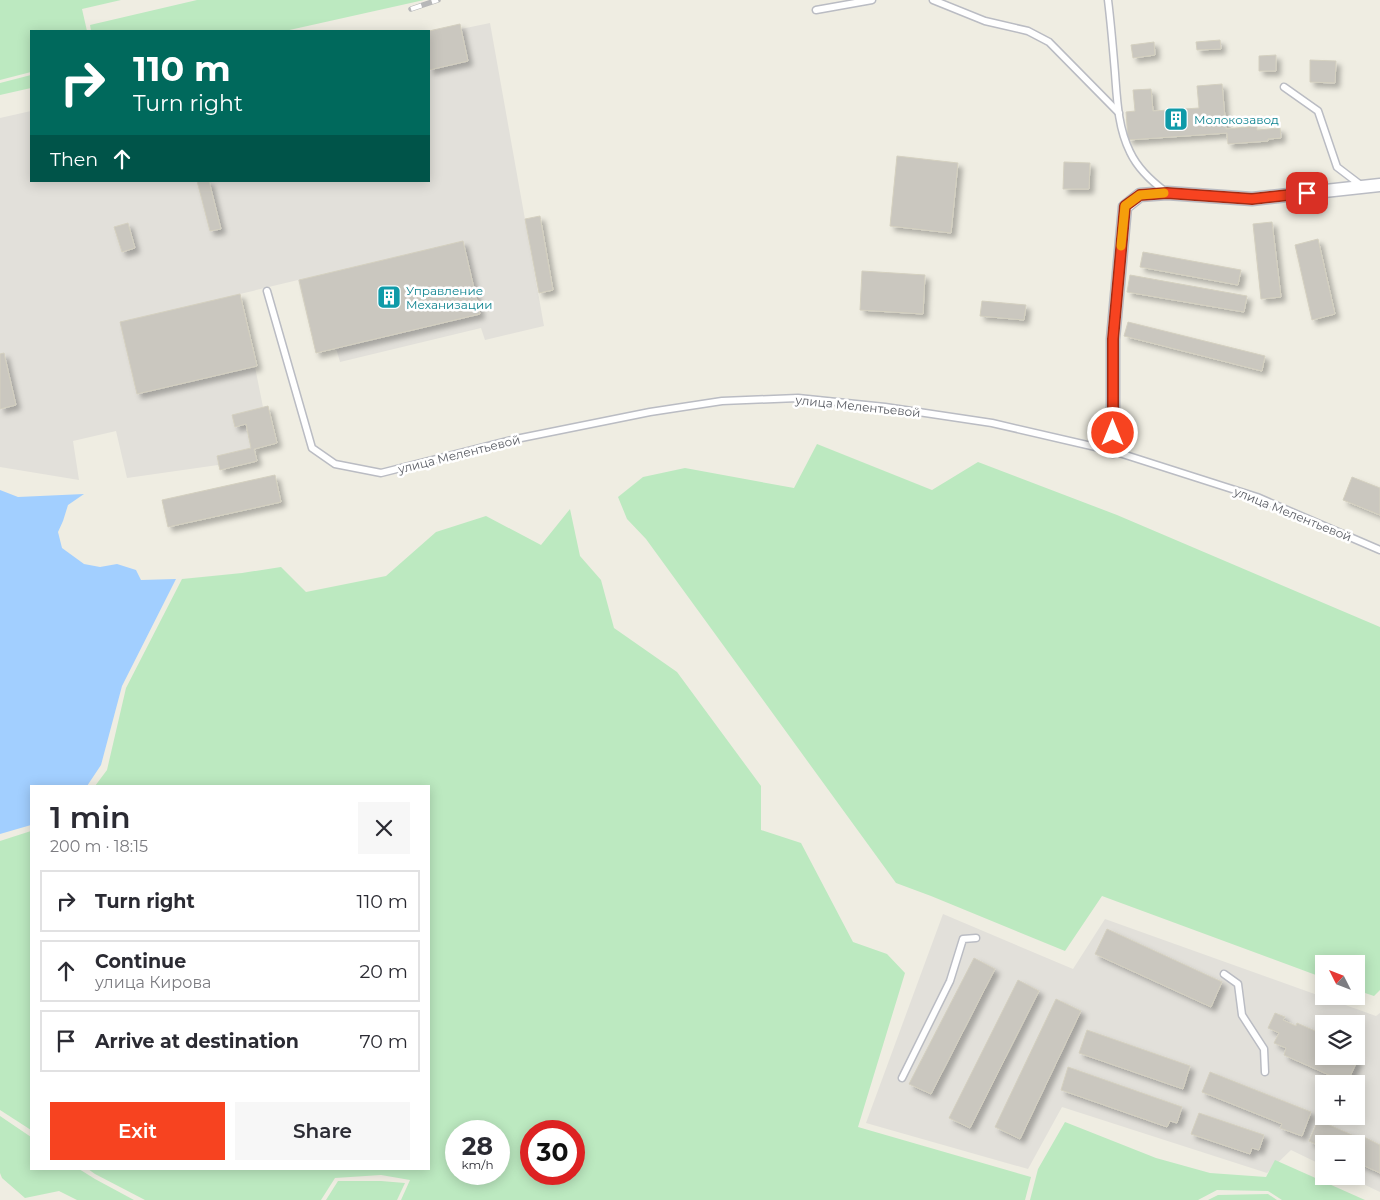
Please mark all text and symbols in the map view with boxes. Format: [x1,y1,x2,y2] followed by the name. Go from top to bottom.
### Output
[133,47,231,90] text: 110 m
[50,50,115,115] icon: right
[133,90,243,117] text: Turn right
[1163,106,1189,132] building icon: Молокозавод
[1194,112,1279,127] place label: Молокозавод
[108,145,136,173] icon: ahead
[50,148,98,171] text: Then
[1286,172,1328,214] pin
[1293,179,1321,207] icon: arrive
[406,283,492,312] place label: Управление Механизации
[376,284,402,310] building icon: Управление Механизации
[794,392,921,420] street label: улица Мелентьевой
[1086,406,1138,458] position arrow
[395,432,522,477] street label: улица Мелентьевой
[1231,483,1354,544] street label: улица Мелентьевой
[50,799,131,836] text: 1 min
[358,802,410,854] button: close
[50,837,148,856] text: 200 m · 18:15
[52,887,80,915] icon: right
[95,890,195,913] text: Turn right
[357,890,408,913] text: 110 m
[95,950,186,973] text: Continue
[1315,955,1365,1005] north arrow
[1315,955,1365,1185] map controls
[52,957,80,985] icon: ahead
[360,960,408,983] text: 20 m
[95,973,211,992] text: улица Кирова
[1315,1015,1365,1065] button: layers
[52,1027,80,1055] icon: arrive
[95,1030,299,1053] text: Arrive at destination
[359,1030,408,1053] text: 70 m
[1315,1075,1365,1125] button: +
[50,1102,225,1160] button: Exit
[235,1102,410,1160] button: Share
[520,1120,585,1185] speed limit sign: 30
[462,1131,493,1161] text: 28
[1315,1135,1365,1185] button: −
[461,1157,494,1172] text: km/h

